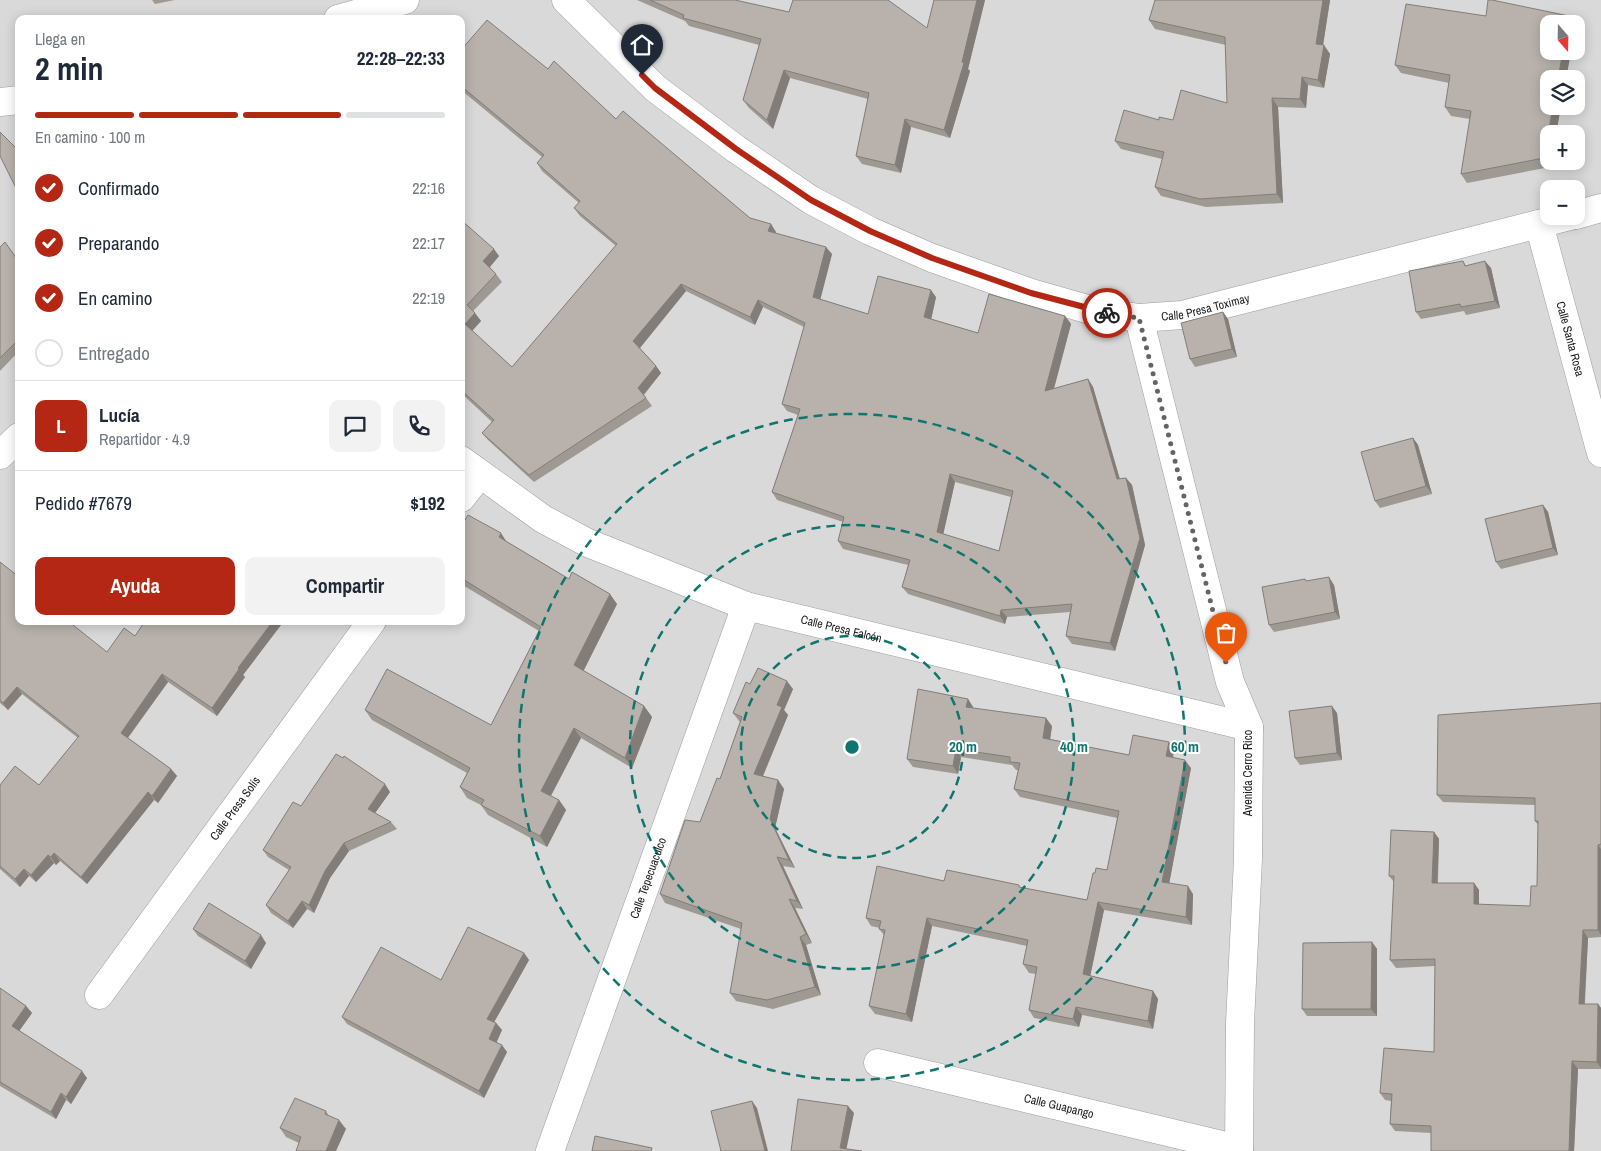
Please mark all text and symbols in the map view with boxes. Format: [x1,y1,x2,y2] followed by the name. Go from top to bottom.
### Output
[1540,15,1585,60] north arrow
[1540,15,1585,225] map controls
[621,24,663,75] pin
[35,28,85,50] text: Llega en
[628,31,656,59] icon: home
[357,45,445,71] text: 22:28–22:33
[35,47,104,90] text: 2 min
[1540,70,1585,115] button: layers
[1540,125,1585,170] button: +
[35,126,145,148] text: En camino · 100 m
[35,174,63,202] icon: check
[78,175,159,201] text: Confirmado
[412,177,445,199] text: 22:16
[1540,180,1585,225] button: −
[35,229,63,257] icon: check
[78,230,159,256] text: Preparando
[412,232,445,254] text: 22:17
[35,284,63,312] icon: check
[78,285,152,311] text: En camino
[412,287,445,309] text: 22:19
[1082,288,1132,338] courier
[1161,290,1251,324] street label: Calle Presa Toximay
[1093,299,1121,327] icon: bike
[1552,300,1588,378] street label: Calle Santa Rosa
[78,340,150,366] text: Entregado
[329,400,381,452] button: chat
[393,400,445,452] button: phone
[99,402,140,428] text: Lucía
[56,413,66,439] text: L
[99,428,190,450] text: Repartidor · 4.9
[35,490,132,516] text: Pedido #7679
[410,490,445,516] text: $192
[35,557,235,615] button: Ayuda
[245,557,445,615] button: Compartir
[799,611,883,646] street label: Calle Presa Falcón
[1205,612,1247,663] pin
[1212,619,1240,647] icon: bag
[1240,730,1256,817] street label: Avenida Cerro Rico
[949,736,977,757] text: 20 m
[1060,736,1088,757] text: 40 m
[1171,736,1199,757] text: 60 m
[843,738,861,756] centre of rings
[206,773,264,844] street label: Calle Presa Solís
[626,835,670,921] street label: Calle Tepecuaculco
[1022,1090,1095,1122] street label: Calle Guapango

